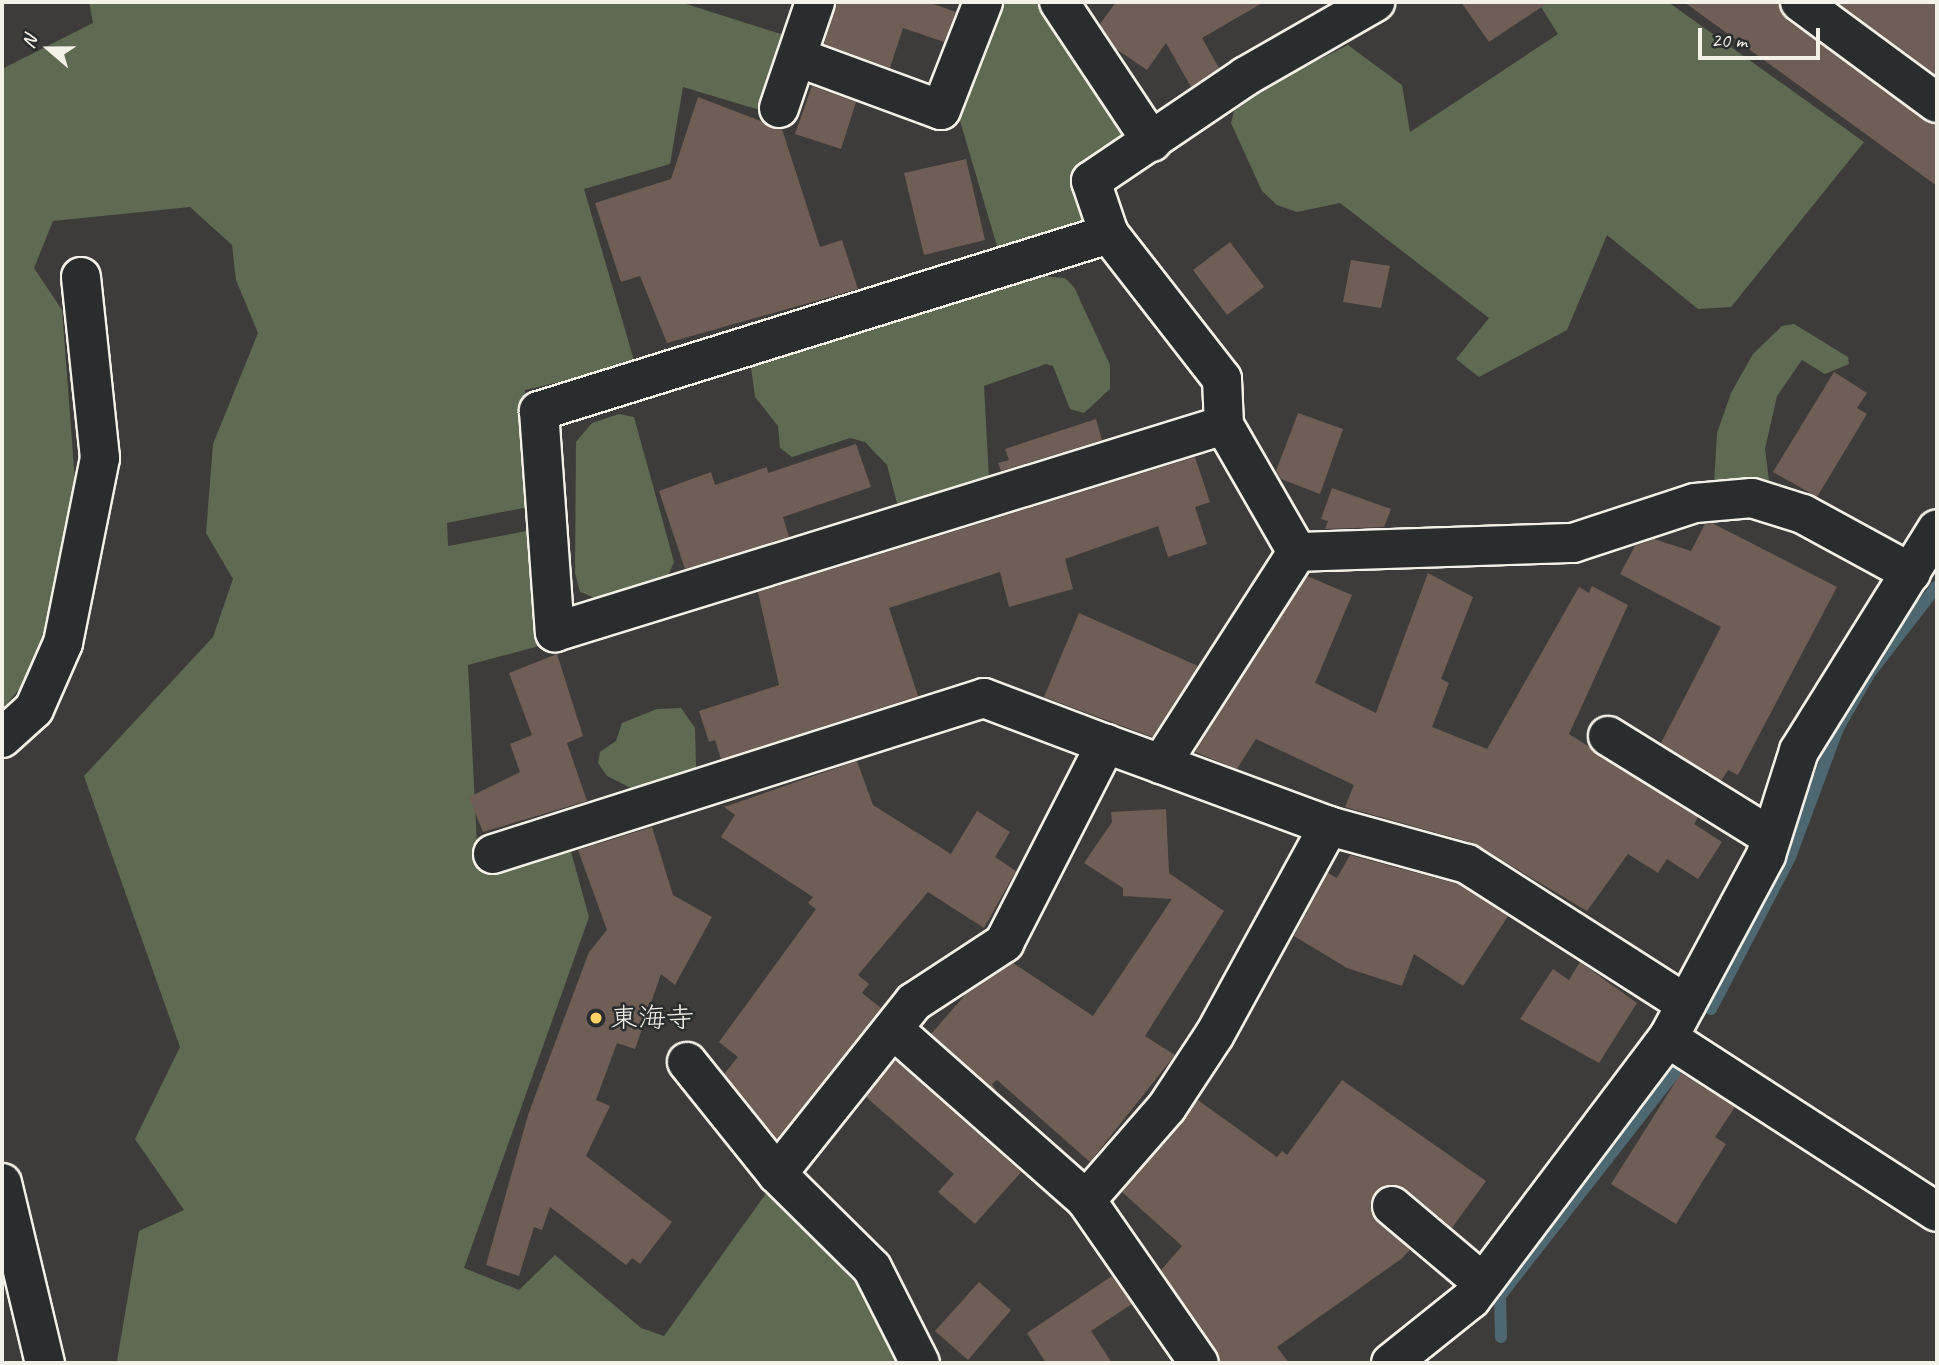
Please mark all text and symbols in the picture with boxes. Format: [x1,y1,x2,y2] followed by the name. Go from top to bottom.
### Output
[14,14,84,84] north arrow
[1701,14,1824,58] scale bar
[1711,27,1747,53] text: 20 m
[16,32,43,51] text: N
[610,1001,694,1035] place label: 東海寺
[588,1010,604,1026] marker: 東海寺

